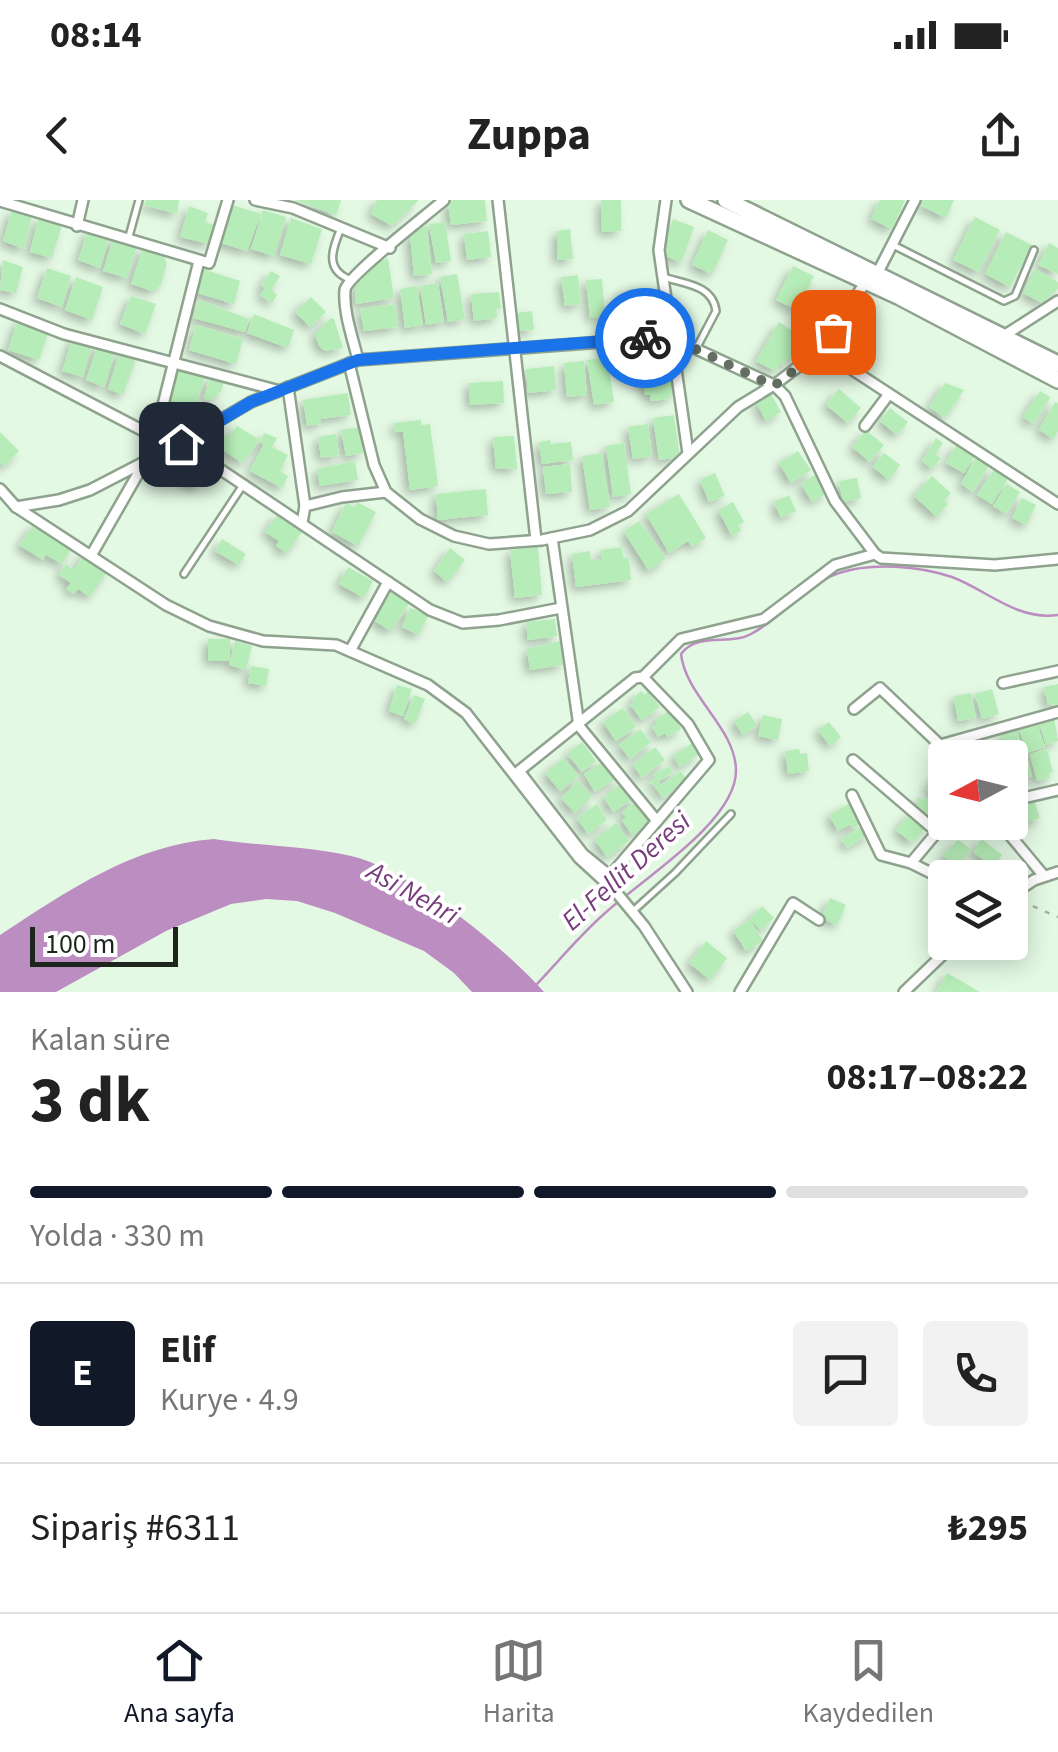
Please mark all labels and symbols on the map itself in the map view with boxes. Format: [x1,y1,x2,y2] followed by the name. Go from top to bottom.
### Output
[595,288,695,388] courier
[791,290,876,375] pin
[139,402,224,487] pin
[928,740,1028,840] north arrow
[553,802,700,940] water label: El-Fellit Deresi
[358,850,466,935] water label: Asi Nehri
[30,922,178,966] scale bar

